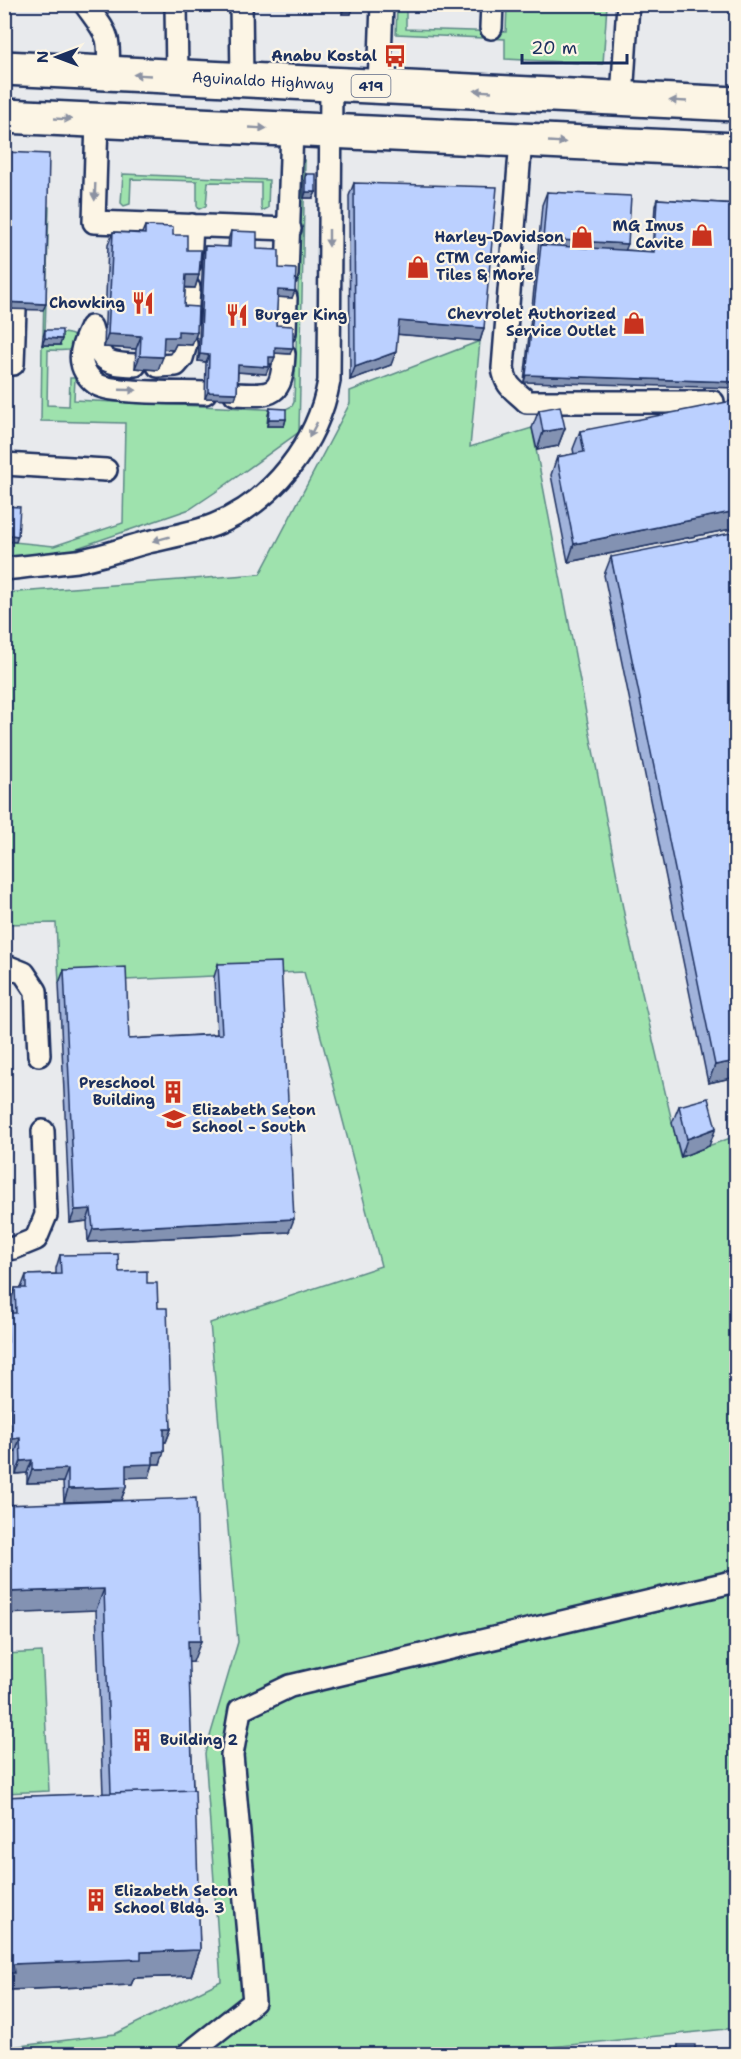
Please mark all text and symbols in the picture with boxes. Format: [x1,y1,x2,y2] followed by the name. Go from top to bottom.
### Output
[27,27,87,87] north arrow
[522,27,627,65] scale bar
[531,36,577,60] text: 20 m
[382,43,408,69] bus stop icon: Anabu Kostal
[271,46,377,66] place label: Anabu Kostal
[32,51,53,63] text: N
[191,67,335,95] street label: Aguinaldo Highway
[132,71,151,80] one-way arrow
[352,75,391,97] road number: 419
[474,87,493,96] one-way arrow
[669,96,688,105] one-way arrow
[53,114,72,123] one-way arrow
[248,123,267,132] one-way arrow
[548,137,567,146] one-way arrow
[91,182,100,201] one-way arrow
[613,216,684,253] place label: MG Imus Cavite
[689,222,715,248] shop icon: MG Imus Cavite
[569,224,595,250] shop icon: Harley-Davidson
[435,227,564,247] place label: Harley-Davidson
[324,228,334,247] one-way arrow
[436,248,536,285] place label: CTM Ceramic Tiles & More
[405,254,431,280] shop icon: CTM Ceramic Tiles & More
[130,290,156,316] restaurant icon: Chowking
[49,293,125,313] place label: Chowking
[224,302,250,328] restaurant icon: Burger King
[447,304,616,341] place label: Chevrolet Authorized Service Outlet
[255,305,348,325] place label: Burger King
[621,310,647,336] shop icon: Chevrolet Authorized Service Outlet
[119,385,138,394] one-way arrow
[308,422,318,439] one-way arrow
[152,534,170,544] one-way arrow
[79,1073,155,1110] place label: Preschool Building
[160,1079,186,1105] building icon: Preschool Building
[192,1100,316,1137] place label: Elizabeth Seton School - South
[161,1106,187,1132] school or university icon: Elizabeth Seton School - South
[129,1727,155,1753] building icon: Building 2
[160,1730,239,1750] place label: Building 2
[114,1881,238,1918] place label: Elizabeth Seton School Bldg. 3
[83,1887,109,1913] building icon: Elizabeth Seton School Bldg. 3

